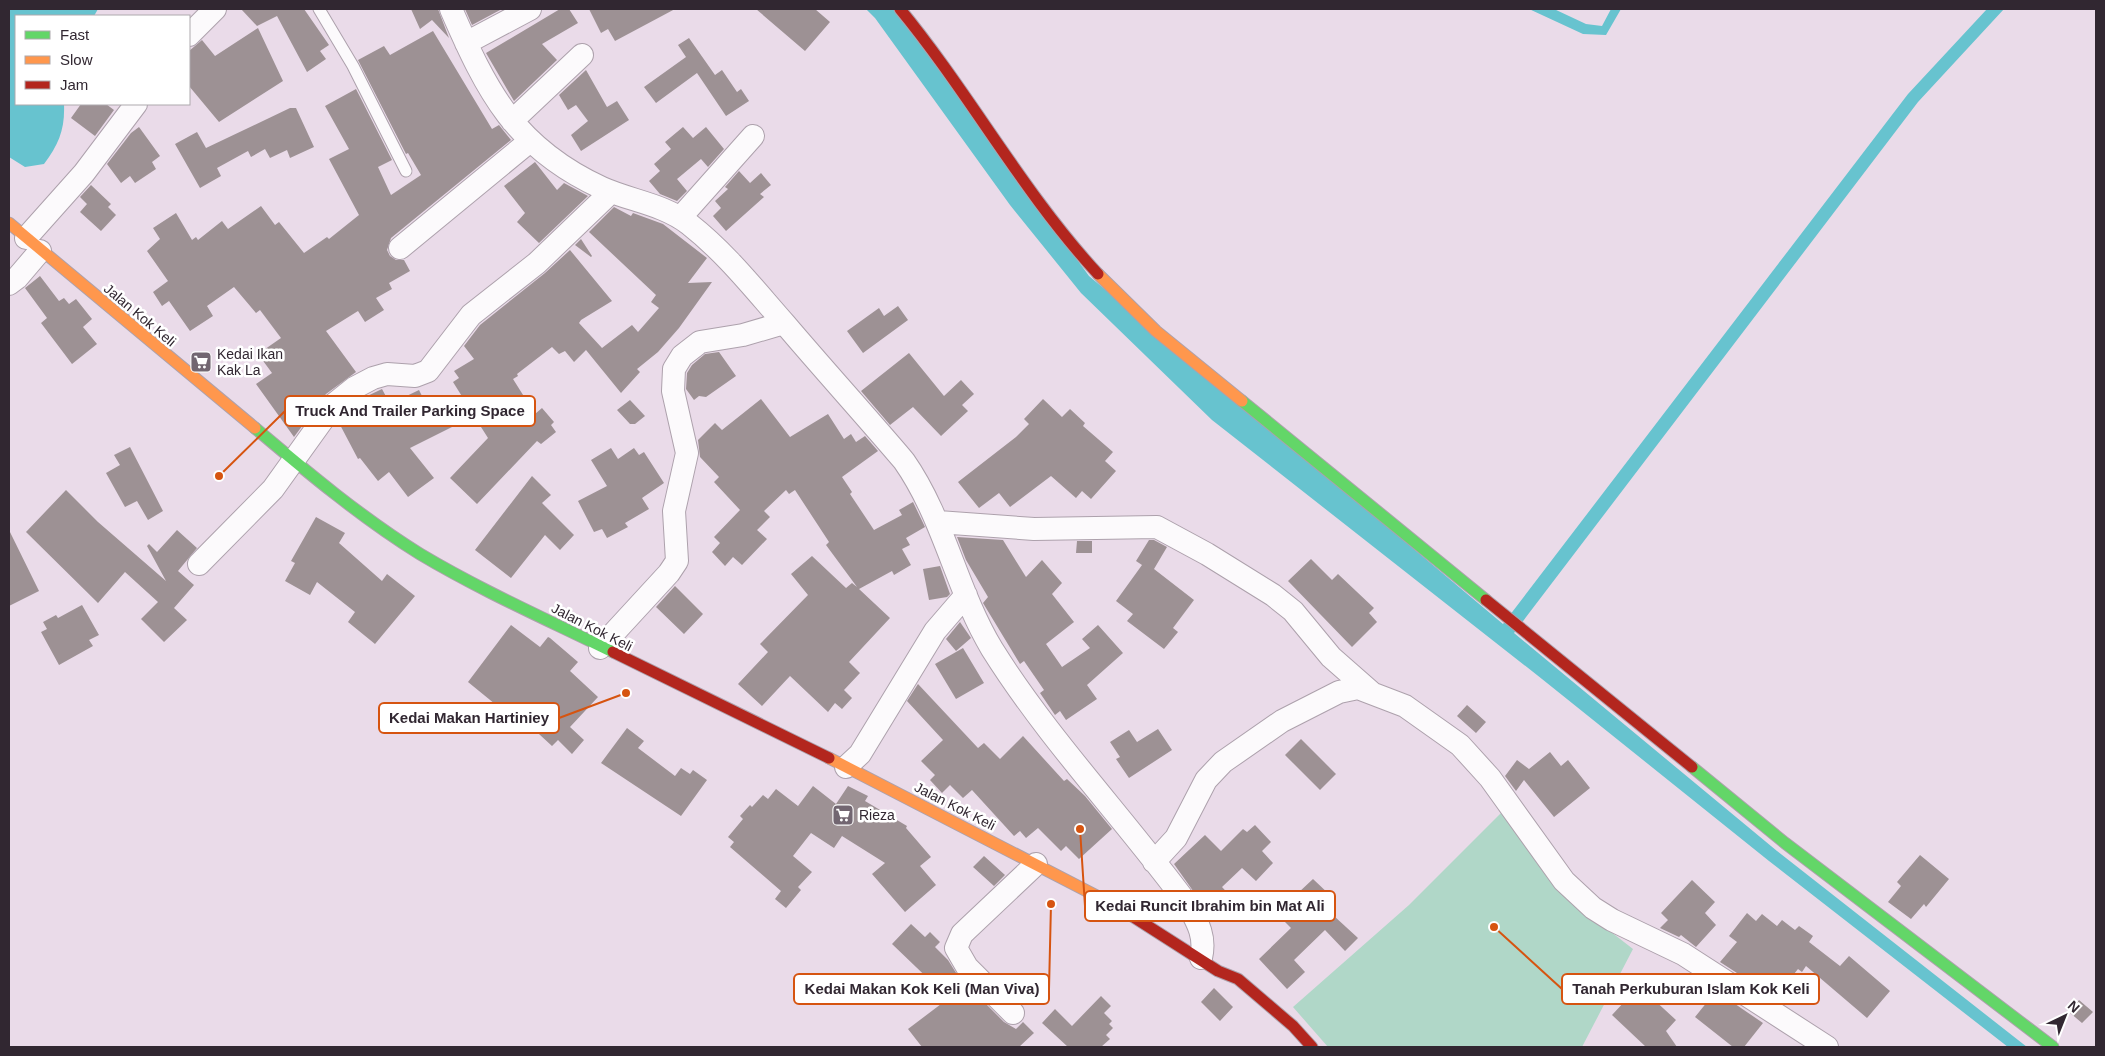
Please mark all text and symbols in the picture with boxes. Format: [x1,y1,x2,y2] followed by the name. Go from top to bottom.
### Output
[15,15,190,105] legend
[60,26,90,43] text: Fast
[60,51,93,68] text: Slow
[60,76,88,93] text: Jam
[101,280,179,350] street label: Jalan Kok Keli
[217,346,283,378] place label: Kedai Ikan Kak La
[189,350,213,374] supermarket icon: Kedai Ikan Kak La
[285,396,535,426] callout: Truck And Trailer Parking Space
[295,402,525,419] text: Truck And Trailer Parking Space
[549,600,635,654] street label: Jalan Kok Keli
[379,703,559,733] callout: Kedai Makan Hartiniey
[389,709,550,726] text: Kedai Makan Hartiniey
[912,779,998,833] street label: Jalan Kok Keli
[831,803,855,827] supermarket icon: Rieza
[859,807,895,823] place label: Rieza
[1085,891,1335,921] callout: Kedai Runcit Ibrahim bin Mat Ali
[1095,897,1325,914] text: Kedai Runcit Ibrahim bin Mat Ali
[794,974,1049,1004] callout: Kedai Makan Kok Keli (Man Viva)
[1562,974,1819,1004] callout: Tanah Perkuburan Islam Kok Keli
[805,980,1039,997] text: Kedai Makan Kok Keli (Man Viva)
[1572,980,1810,997] text: Tanah Perkuburan Islam Kok Keli
[2040,991,2090,1041] north arrow
[2065,997,2083,1016] text: N

